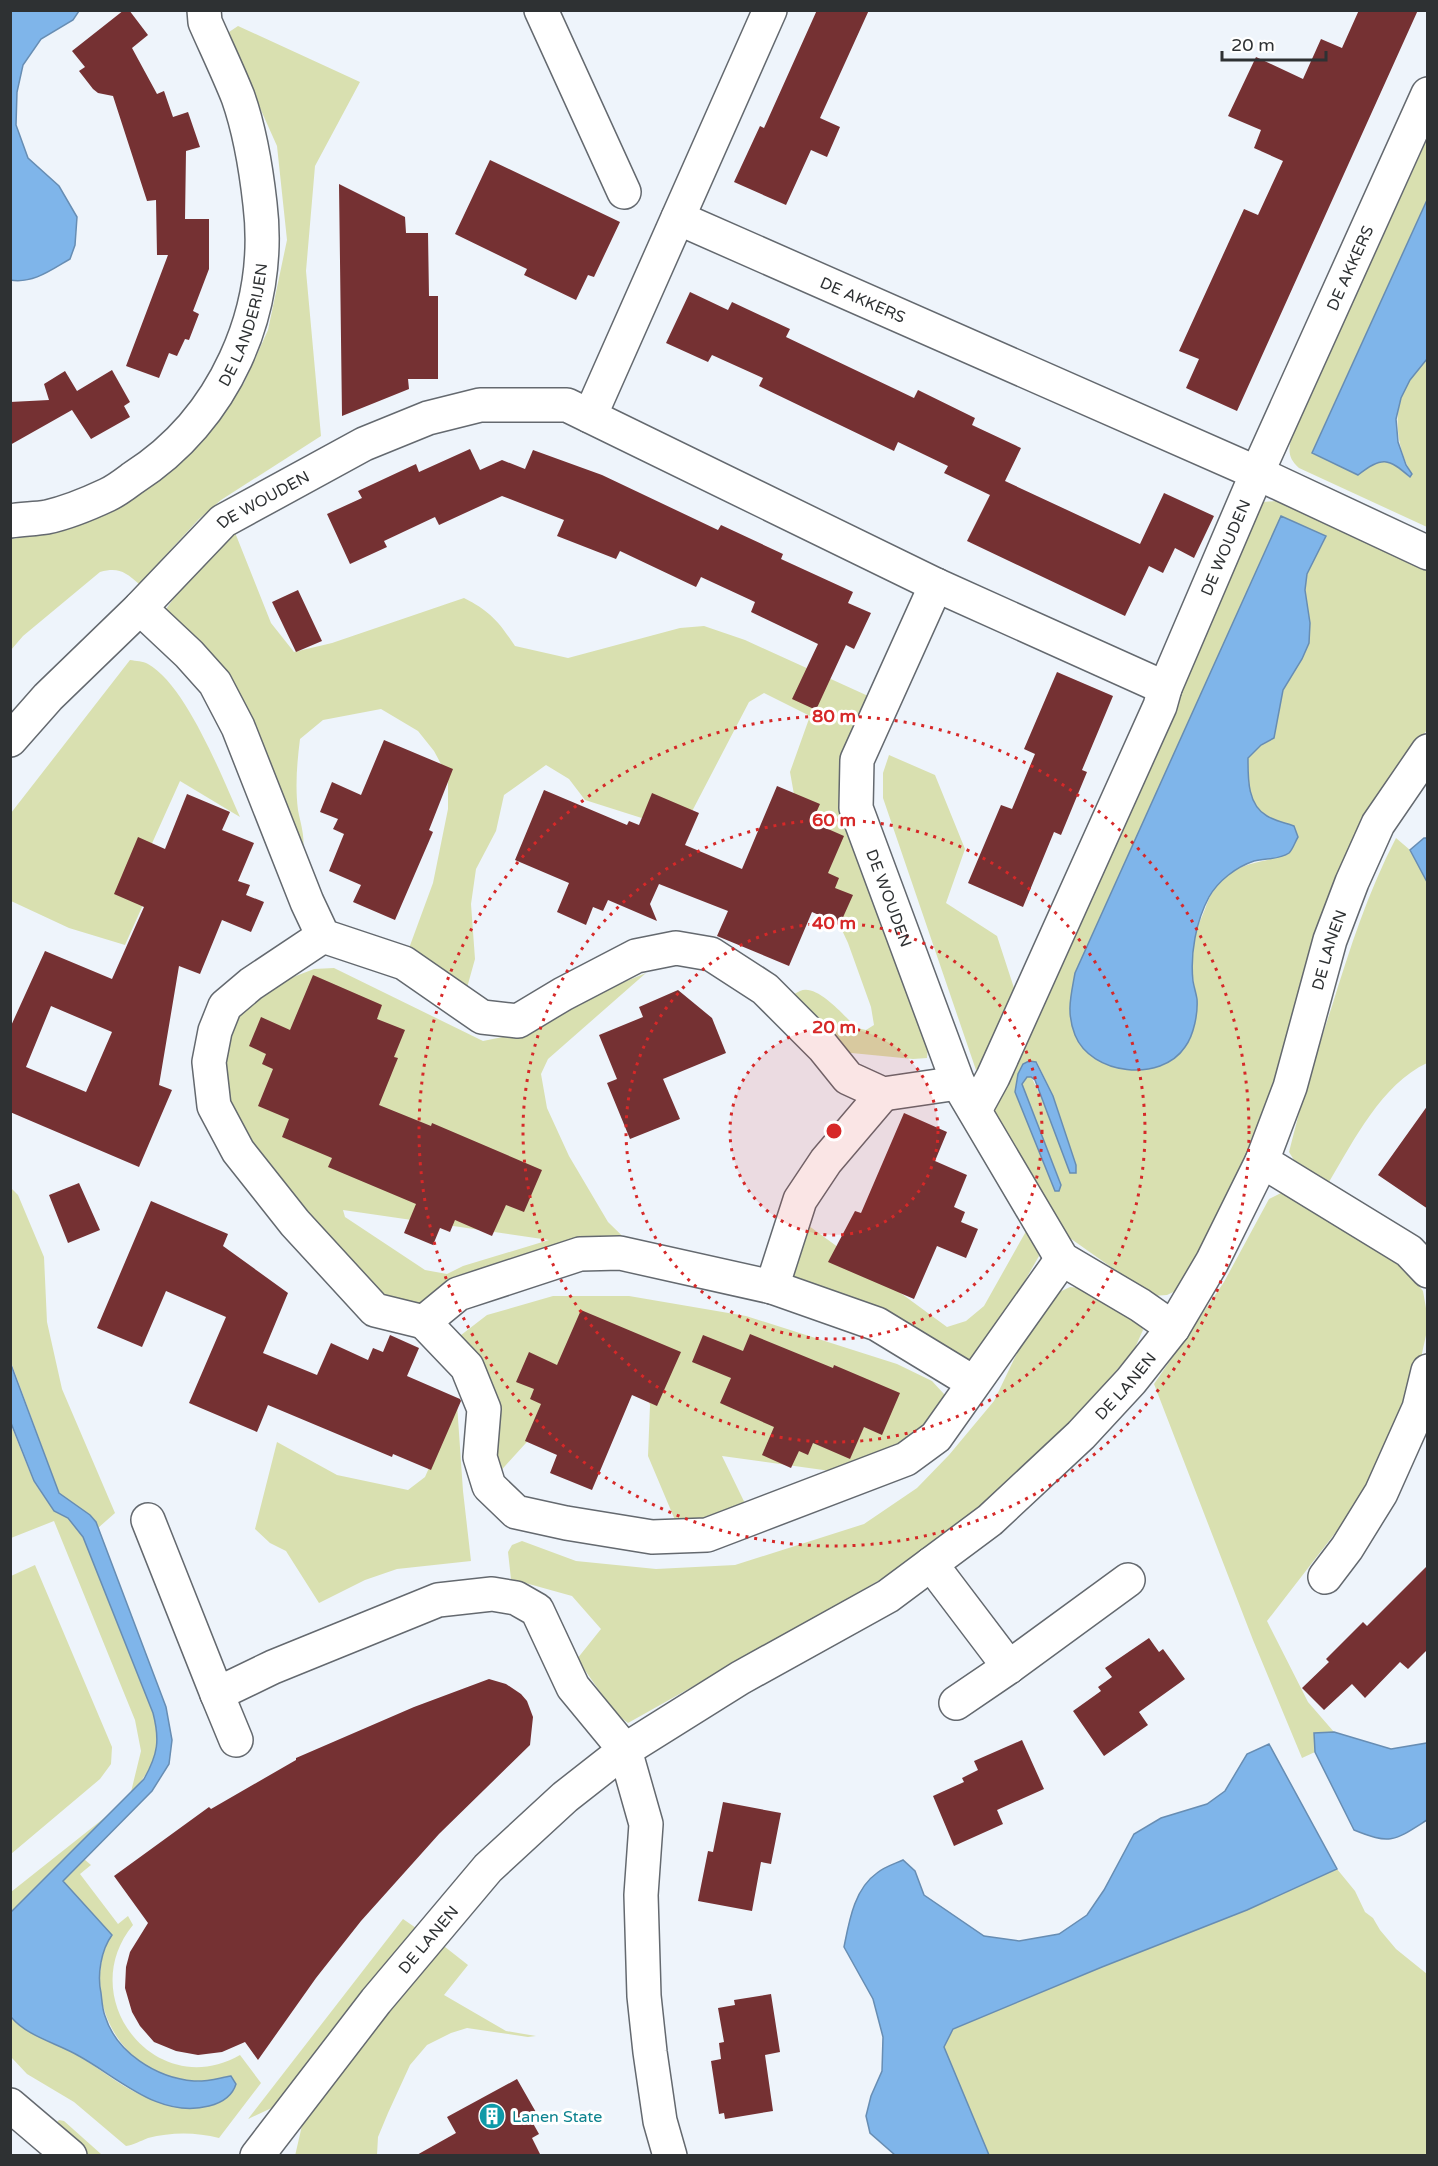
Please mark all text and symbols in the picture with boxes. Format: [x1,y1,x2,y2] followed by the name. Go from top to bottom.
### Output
[1222,24,1326,62] scale bar
[1231,34,1275,56] text: 20 m
[1323,222,1378,314] street label: DE AKKERS
[214,262,272,390] street label: DE LANDERIJEN
[817,273,908,328] street label: DE AKKERS
[212,467,313,533] street label: DE WOUDEN
[1197,497,1255,599] street label: DE WOUDEN
[812,705,856,727] text: 80 m
[812,809,856,831] text: 60 m
[861,847,916,950] street label: DE WOUDEN
[1308,907,1352,993] street label: DE LANEN
[812,912,856,934] text: 40 m
[812,1016,856,1038] text: 20 m
[824,1121,844,1141] centre of rings
[1091,1349,1161,1424] street label: DE LANEN
[394,1902,463,1978] street label: DE LANEN
[477,2101,507,2131] building icon: Lanen State
[512,2107,602,2127] place label: Lanen State

